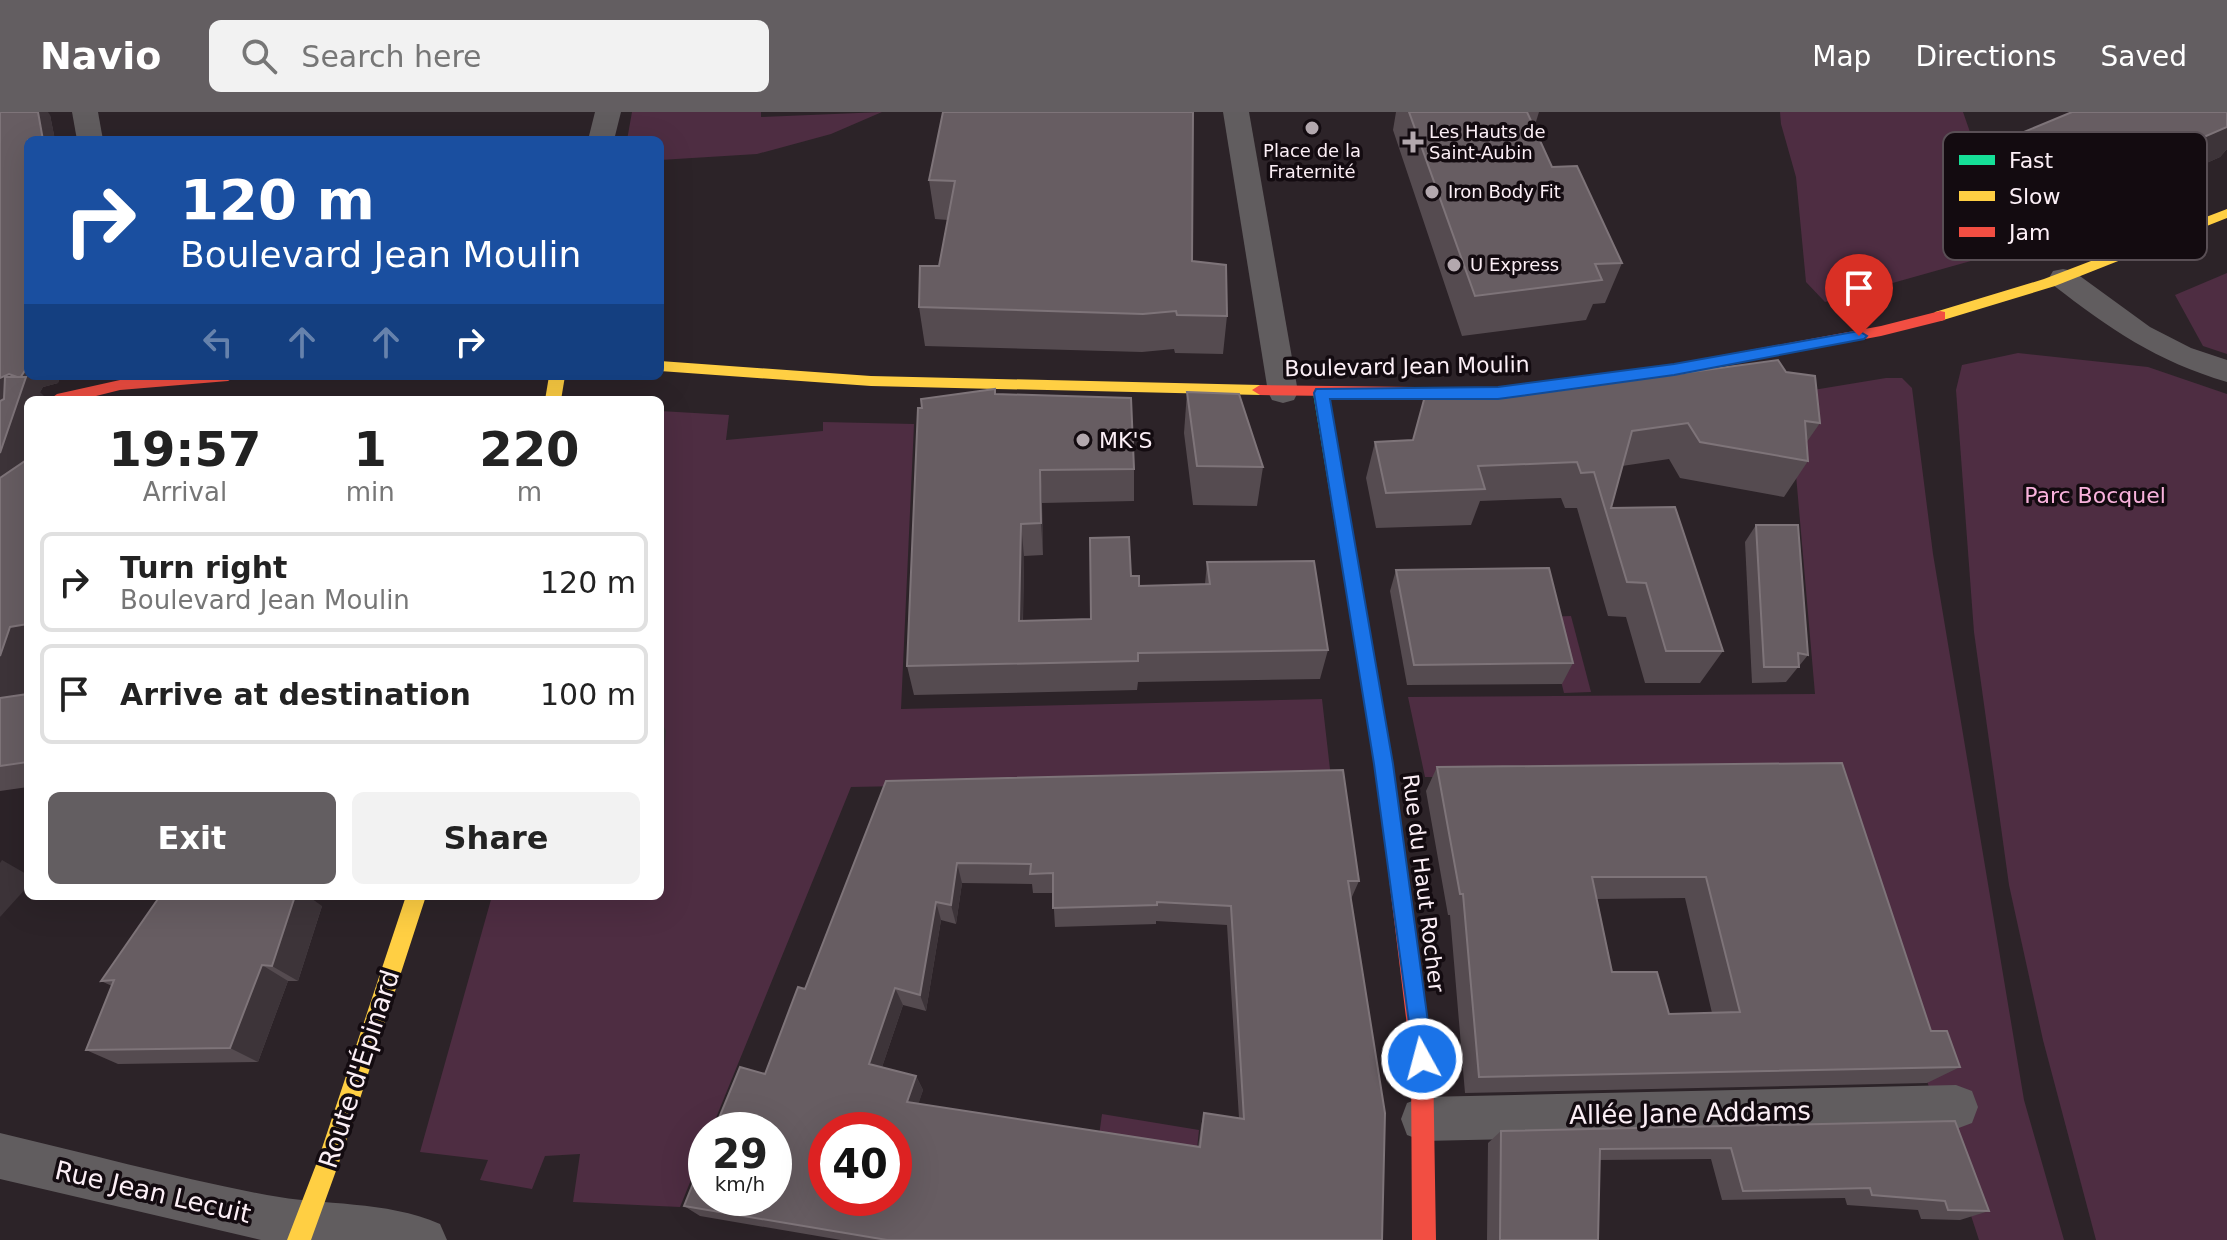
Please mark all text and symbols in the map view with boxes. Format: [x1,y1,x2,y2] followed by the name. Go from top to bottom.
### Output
[209,20,769,92] search box
[40,34,161,78] text: Navio
[237,34,281,78] icon: search
[301,39,482,74] text: Search here
[1812,40,1871,73] text: Map
[1915,40,2056,73] text: Directions
[2100,40,2187,73] text: Saved
[1303,119,1321,137] marker: Place de la Fraternité
[1429,121,1546,163] place label: Les Hauts de Saint-Aubin
[1943,132,2207,260] legend
[1404,133,1422,151] marker: Les Hauts de Saint-Aubin
[1263,140,1361,182] place label: Place de la Fraternité
[2009,148,2054,173] text: Fast
[180,167,375,232] text: 120 m
[48,168,152,272] icon: right
[1448,181,1561,202] place label: Iron Body Fit
[1423,183,1441,201] marker: Iron Body Fit
[2009,184,2061,209] text: Slow
[2007,220,2050,245] text: Jam
[180,234,581,275] text: Boulevard Jean Moulin
[1470,254,1559,275] place label: U Express
[1825,254,1893,336] pin
[1445,256,1463,274] marker: U Express
[1837,266,1881,310] icon: arrive
[196,320,240,364] icon: left
[280,320,324,364] icon: ahead
[364,320,408,364] icon: ahead
[448,320,492,364] icon: right
[1284,352,1530,381] street label: Boulevard Jean Moulin
[108,421,261,477] text: 19:57
[354,421,387,477] text: 1
[479,421,579,477] text: 220
[1099,428,1152,453] place label: MK'S
[1074,431,1092,449] marker: MK'S
[143,477,227,507] text: Arrival
[346,477,395,507] text: min
[517,477,542,507] text: m
[2024,483,2166,508] park label: Parc Bocquel
[120,550,287,585] text: Turn right
[52,560,96,604] icon: right
[540,565,636,600] text: 120 m
[120,585,410,615] text: Boulevard Jean Moulin
[52,672,96,716] icon: arrive
[120,677,471,712] text: Arrive at destination
[540,677,636,712] text: 100 m
[1398,773,1449,995] street label: Rue du Haut Rocher
[48,792,336,884] button: Exit
[352,792,640,884] button: Share
[312,966,405,1172] street label: Route d'Épinard
[1380,1017,1464,1101] position arrow
[1569,1096,1811,1130] street label: Allée Jane Addams
[808,1112,912,1216] speed limit sign: 40
[712,1131,768,1177] text: 29
[52,1155,254,1229] street label: Rue Jean Lecuit
[715,1172,765,1196] text: km/h

